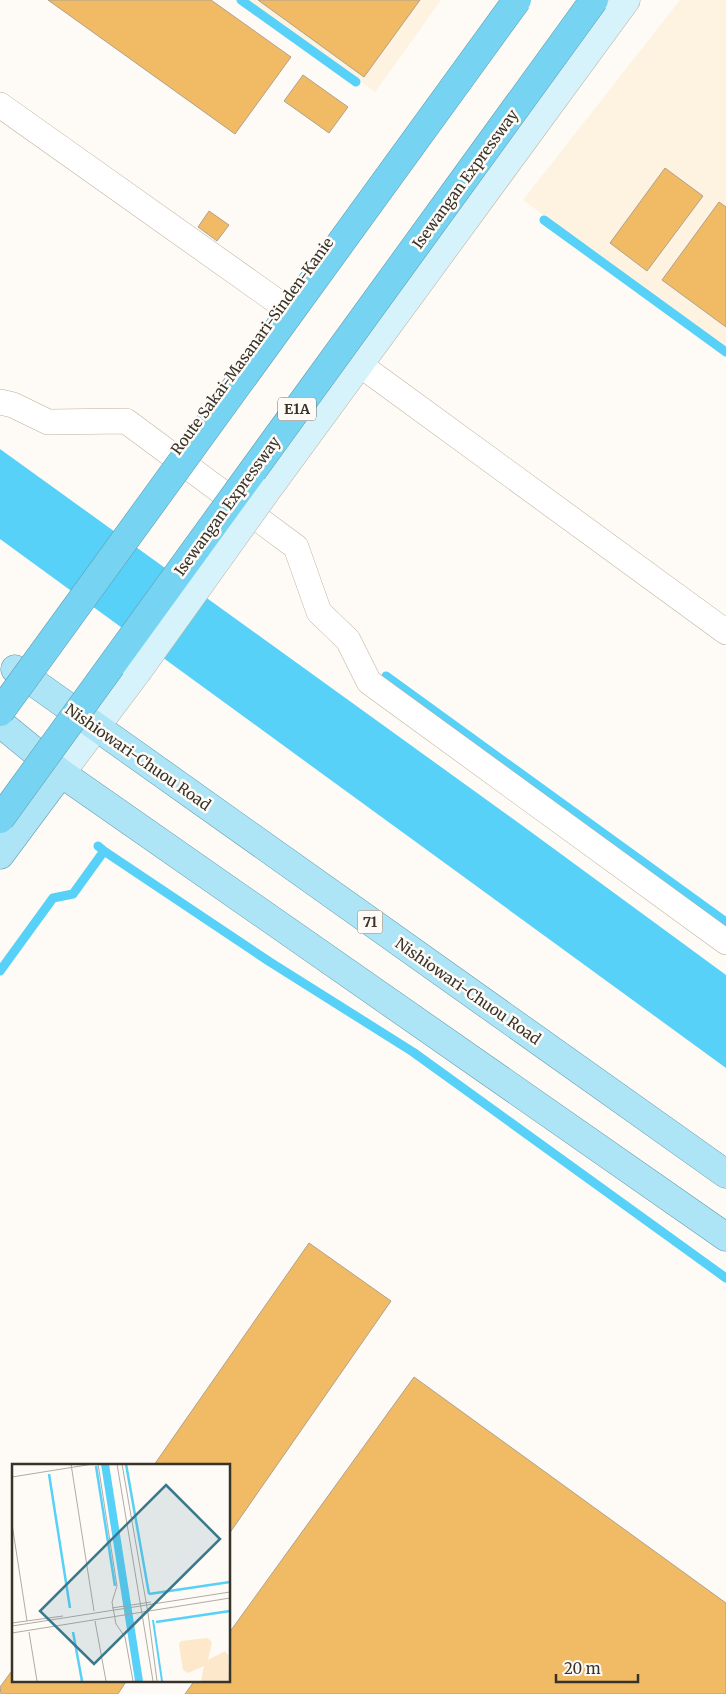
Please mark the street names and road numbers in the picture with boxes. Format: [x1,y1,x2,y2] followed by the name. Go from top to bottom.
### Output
[408,105,522,252] street label: Isewangan Expressway
[167,233,337,458] street label: Route Sakai-Masanari-Sinden-Kanie
[278,398,316,420] road number: E1A
[170,432,284,579] street label: Isewangan Expressway
[62,700,214,814] street label: Nishiowari-Chuou Road
[358,910,382,934] road number: 71
[392,934,544,1048] street label: Nishiowari-Chuou Road

